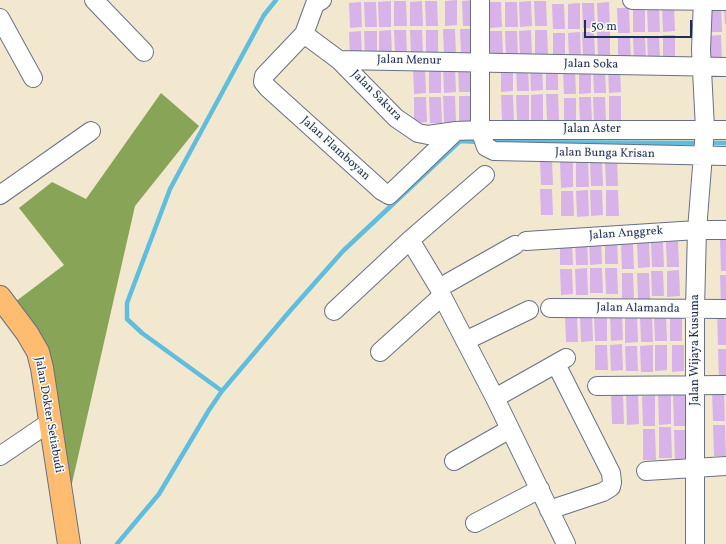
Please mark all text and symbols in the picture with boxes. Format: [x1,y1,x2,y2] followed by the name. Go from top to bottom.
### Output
[586,12,694,38] scale bar
[591,19,617,35] text: 50 m
[377,53,441,69] street label: Jalan Menur
[564,57,618,73] street label: Jalan Soka
[348,68,404,124] street label: Jalan Sakura
[297,114,373,184] street label: Jalan Flamboyan
[563,123,621,137] street label: Jalan Aster
[555,146,655,162] street label: Jalan Bunga Krisan
[588,224,664,244] street label: Jalan Anggrek
[689,294,703,406] street label: Jalan Wijaya Kusuma
[596,301,680,317] street label: Jalan Alamanda
[31,356,65,474] street label: Jalan Dokter Setiabudi

